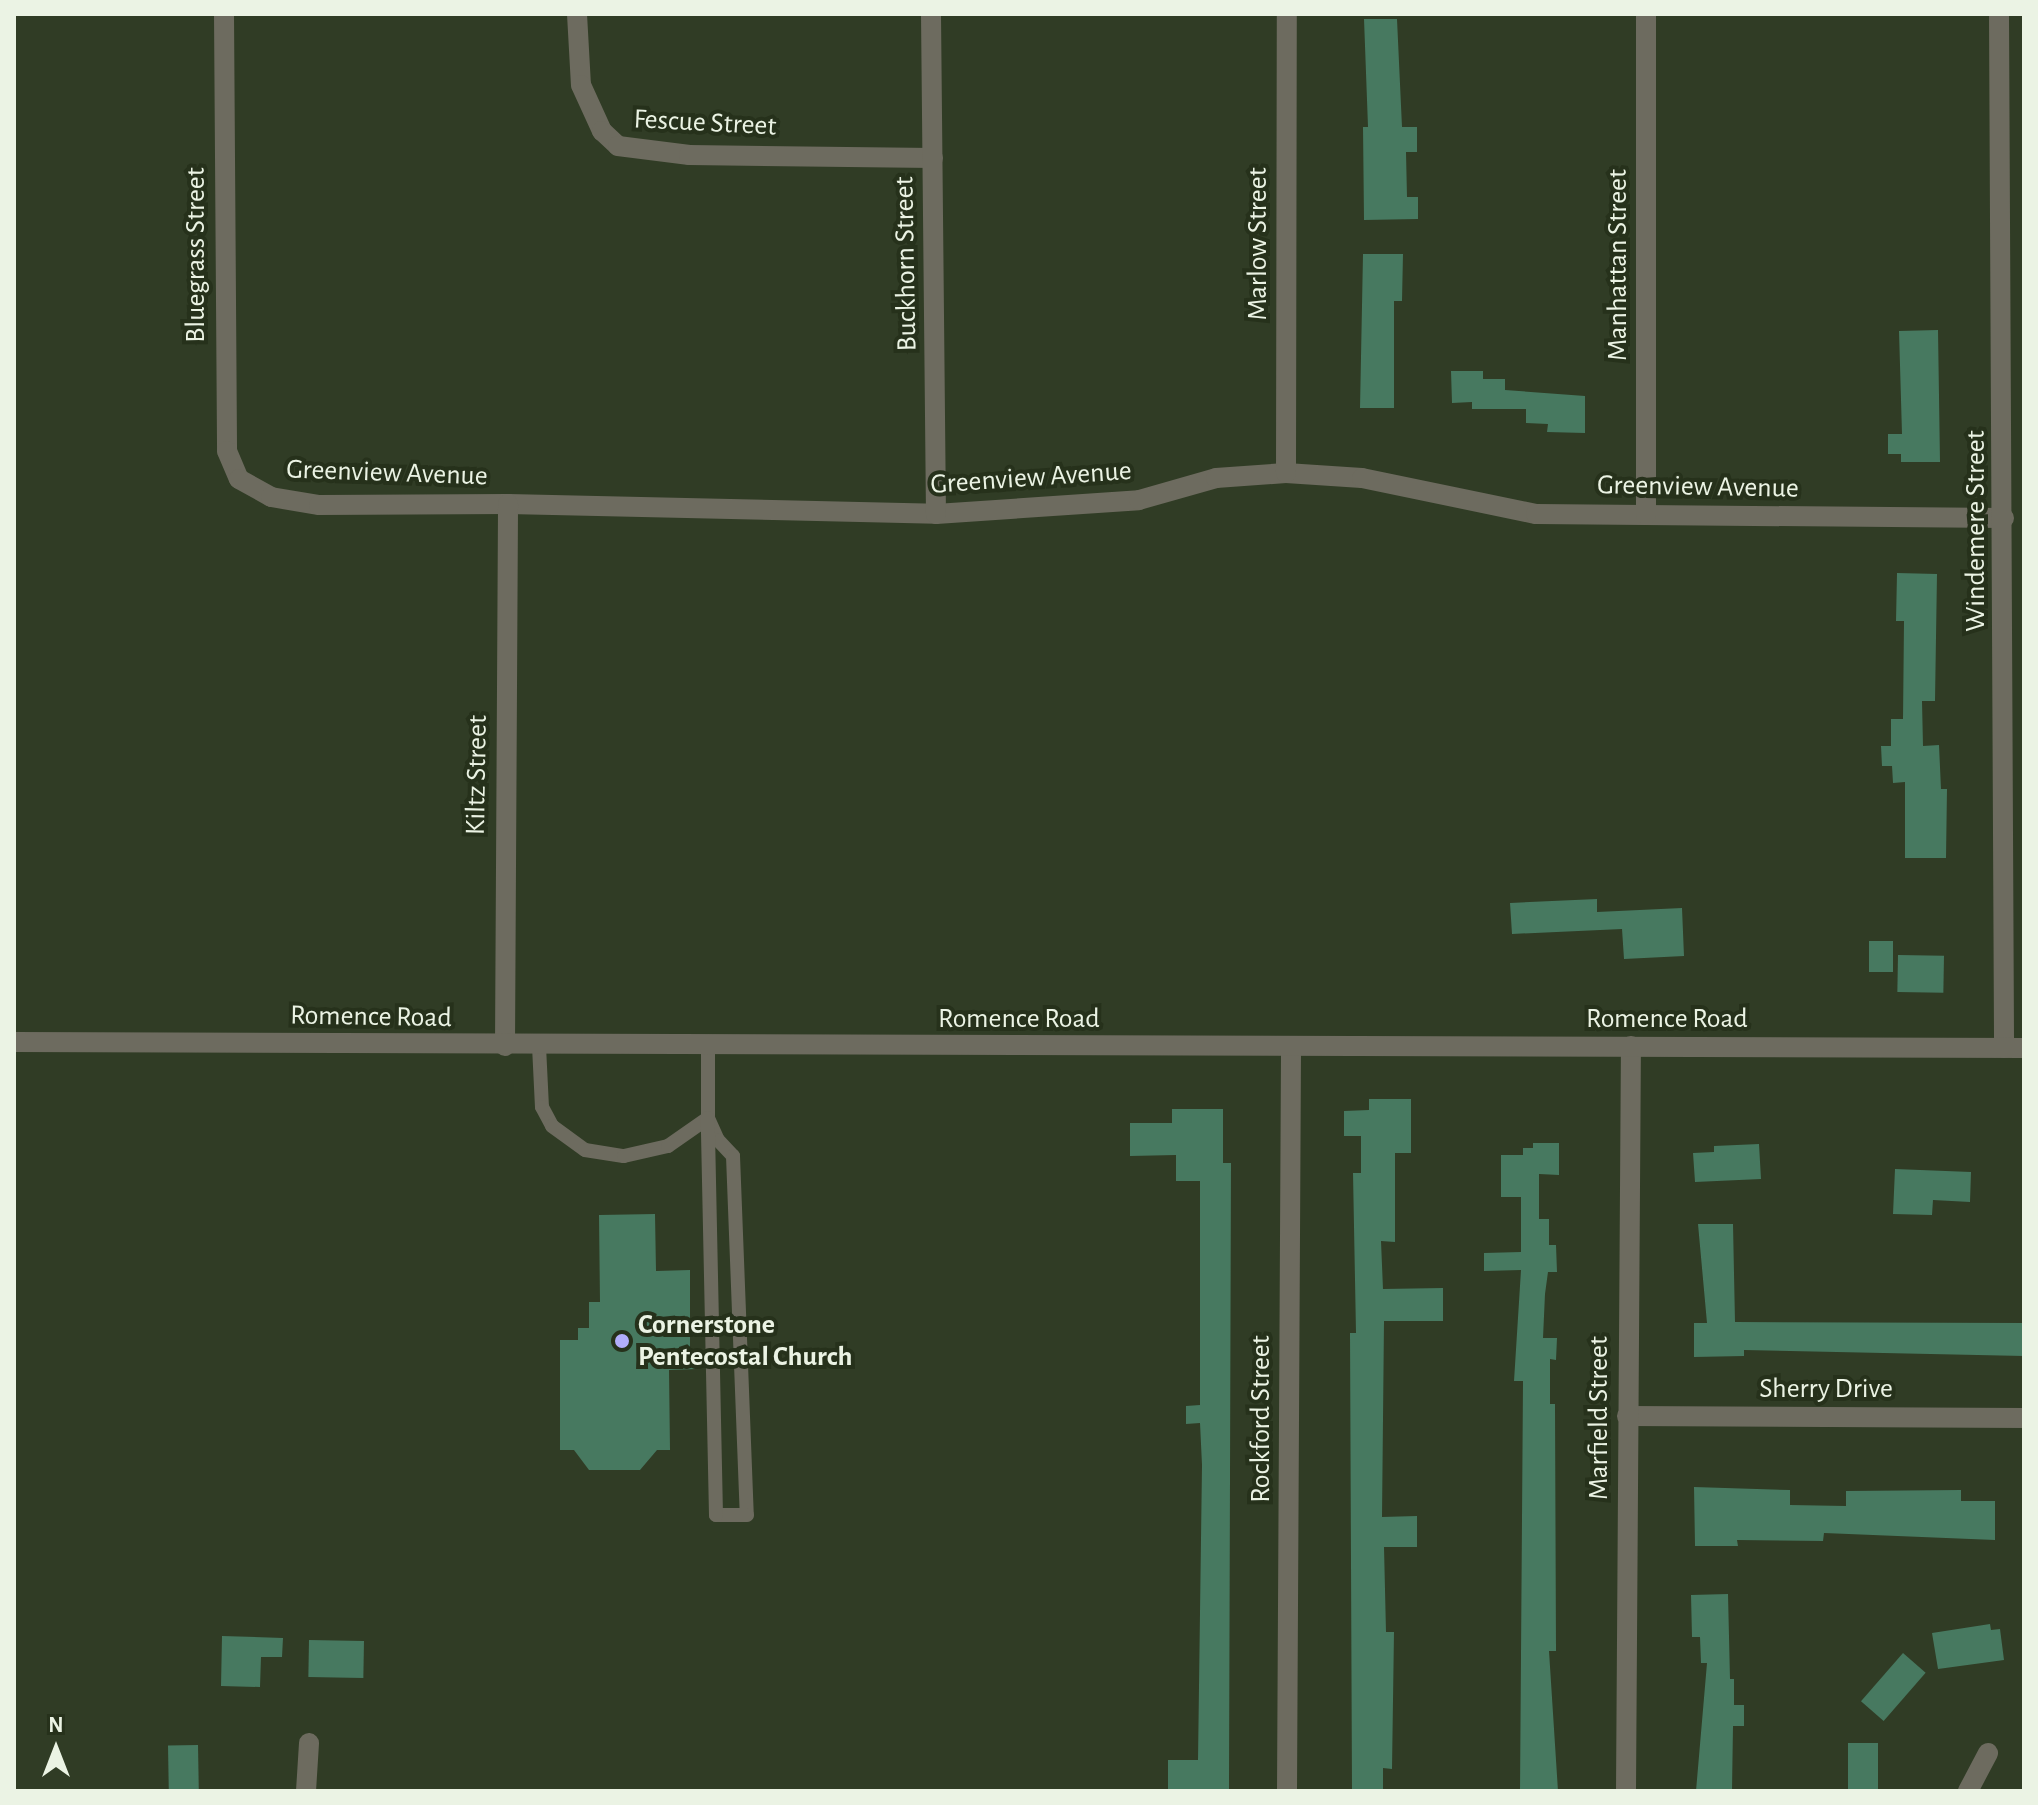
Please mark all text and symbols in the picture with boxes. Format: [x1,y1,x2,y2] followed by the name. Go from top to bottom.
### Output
[633,102,777,144] street label: Fescue Street
[179,167,213,343] street label: Bluegrass Street
[1241,167,1275,321] street label: Marlow Street
[1601,169,1635,361] street label: Manhattan Street
[888,176,924,352] street label: Buckhorn Street
[1959,430,1993,632] street label: Windemere Street
[286,453,488,493] street label: Greenview Avenue
[929,454,1133,502] street label: Greenview Avenue
[1597,468,1799,506] street label: Greenview Avenue
[459,715,495,835] street label: Kiltz Street
[290,999,452,1035] street label: Romence Road
[938,1002,1100,1036] street label: Romence Road
[1586,1002,1748,1036] street label: Romence Road
[638,1308,852,1374] place label: Cornerstone Pentecostal Church
[613,1332,631,1350] marker: Cornerstone Pentecostal Church
[1244,1335,1278,1503] street label: Rockford Street
[1582,1336,1616,1500] street label: Marfield Street
[1759,1372,1893,1406] street label: Sherry Drive
[16,1709,96,1789] north arrow
[48,1714,64,1736] text: N

